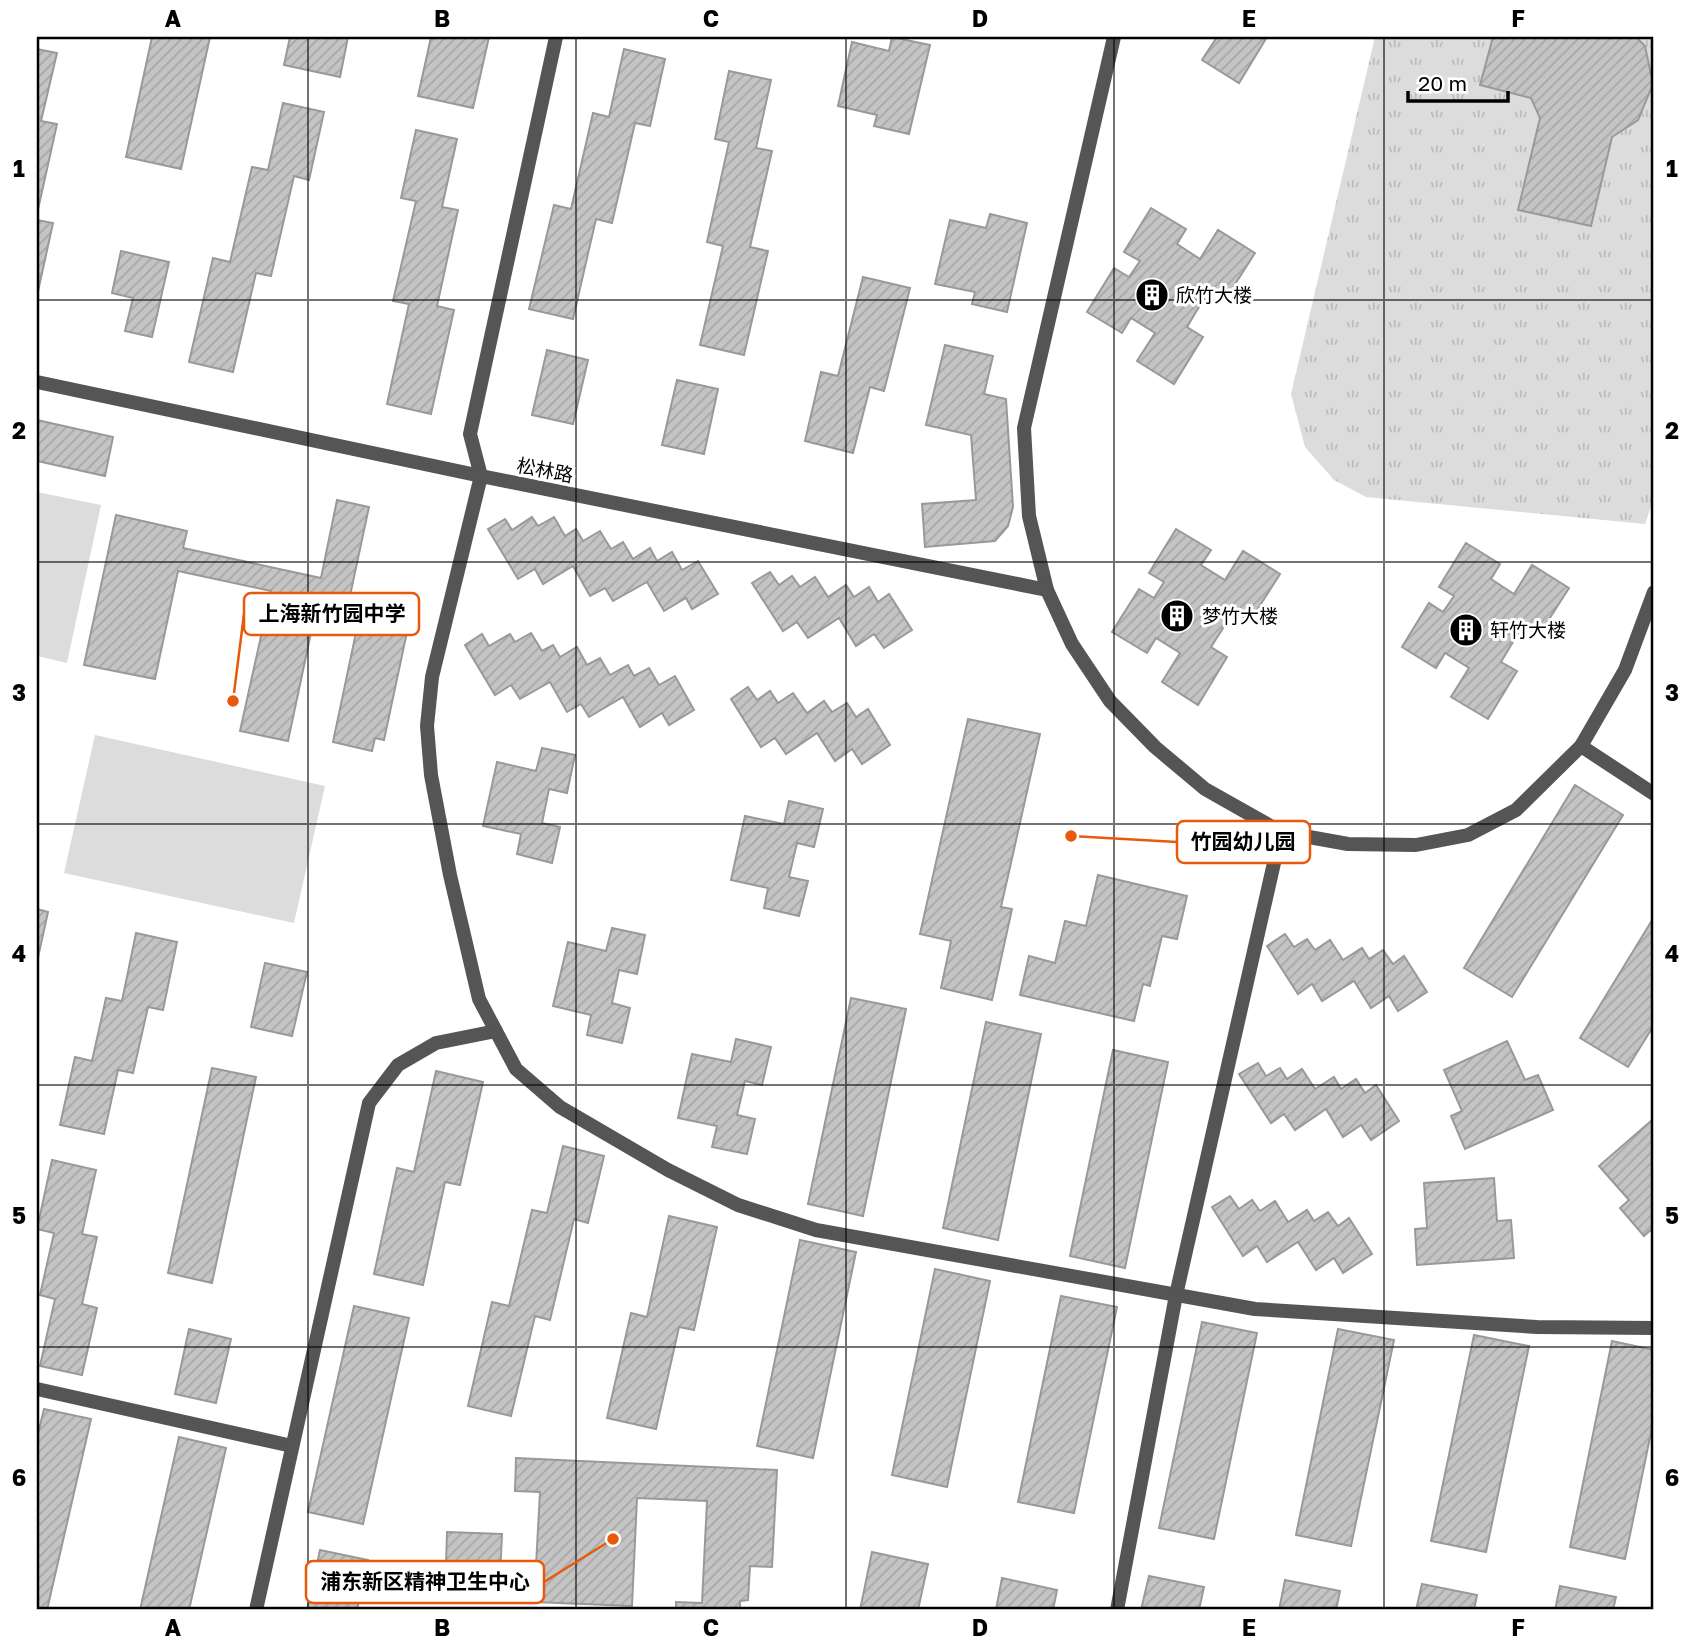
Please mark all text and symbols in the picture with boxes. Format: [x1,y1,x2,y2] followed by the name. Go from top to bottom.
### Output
[165,4,182,32] text: A
[434,4,450,32] text: B
[703,4,719,32] text: C
[972,4,988,32] text: D
[1242,4,1256,32] text: E
[1511,4,1525,32] text: F
[1408,60,1507,104] scale bar
[1418,70,1467,96] text: 20 m
[13,154,25,182] text: 1
[1666,154,1678,182] text: 1
[1133,276,1171,314] building icon: 欣竹大楼
[1176,283,1252,306] place label: 欣竹大楼
[12,416,26,444] text: 2
[1665,416,1679,444] text: 2
[515,453,575,486] street label: 松林路
[244,593,419,635] callout: 上海新竹园中学
[1158,597,1196,635] building icon: 梦竹大楼
[259,600,406,626] text: 上海新竹园中学
[1202,604,1278,627] place label: 梦竹大楼
[1447,611,1485,649] building icon: 轩竹大楼
[1490,618,1566,641] place label: 轩竹大楼
[12,678,26,706] text: 3
[1665,678,1679,706] text: 3
[1177,821,1310,863] callout: 竹园幼儿园
[1191,828,1296,854] text: 竹园幼儿园
[12,939,26,967] text: 4
[1665,939,1679,967] text: 4
[12,1201,26,1229] text: 5
[1665,1201,1679,1229] text: 5
[12,1463,26,1491] text: 6
[1665,1463,1679,1491] text: 6
[306,1561,544,1603] callout: 浦东新区精神卫生中心
[320,1568,530,1594] text: 浦东新区精神卫生中心
[165,1613,182,1641] text: A
[434,1613,450,1641] text: B
[703,1613,719,1641] text: C
[972,1613,988,1641] text: D
[1242,1613,1256,1641] text: E
[1511,1613,1525,1641] text: F

